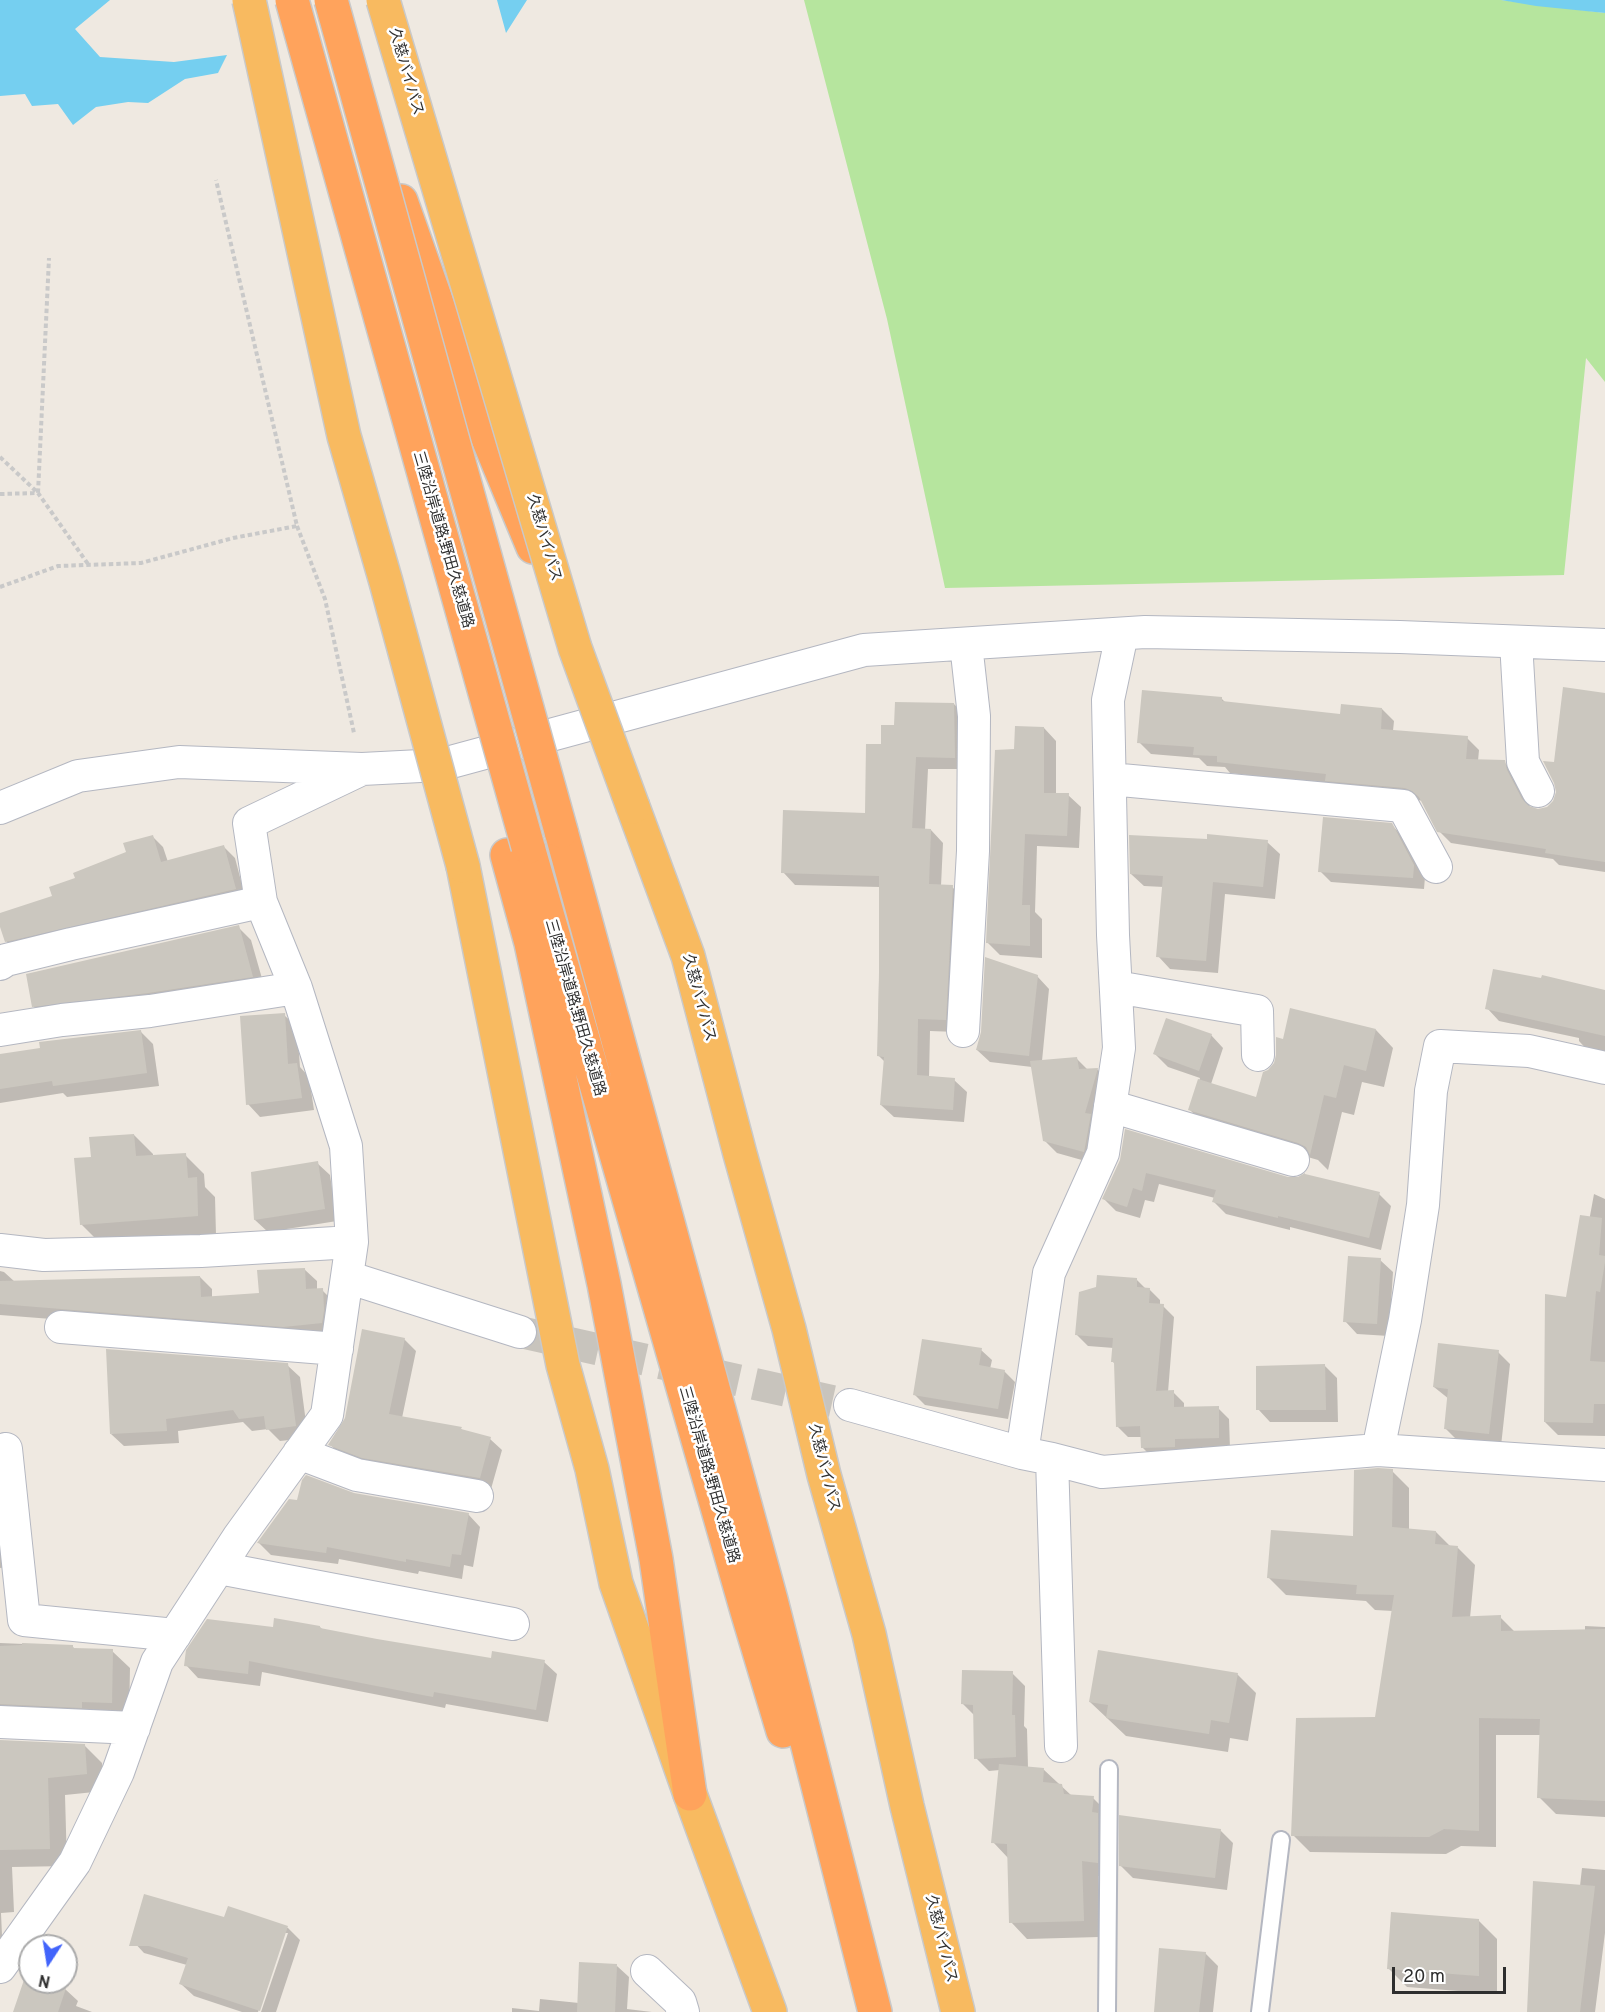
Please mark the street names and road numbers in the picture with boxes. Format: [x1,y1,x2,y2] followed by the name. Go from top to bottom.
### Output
[384,26,426,118] street label: 久慈バイパス
[408,449,476,631] street label: 三陸沿岸道路;野田久慈道路
[522,492,564,584] street label: 久慈バイパス
[540,917,608,1099] street label: 三陸沿岸道路;野田久慈道路
[678,952,718,1044] street label: 久慈バイパス
[674,1384,742,1566] street label: 三陸沿岸道路;野田久慈道路
[803,1422,843,1514] street label: 久慈バイパス
[920,1893,960,1985] street label: 久慈バイパス

